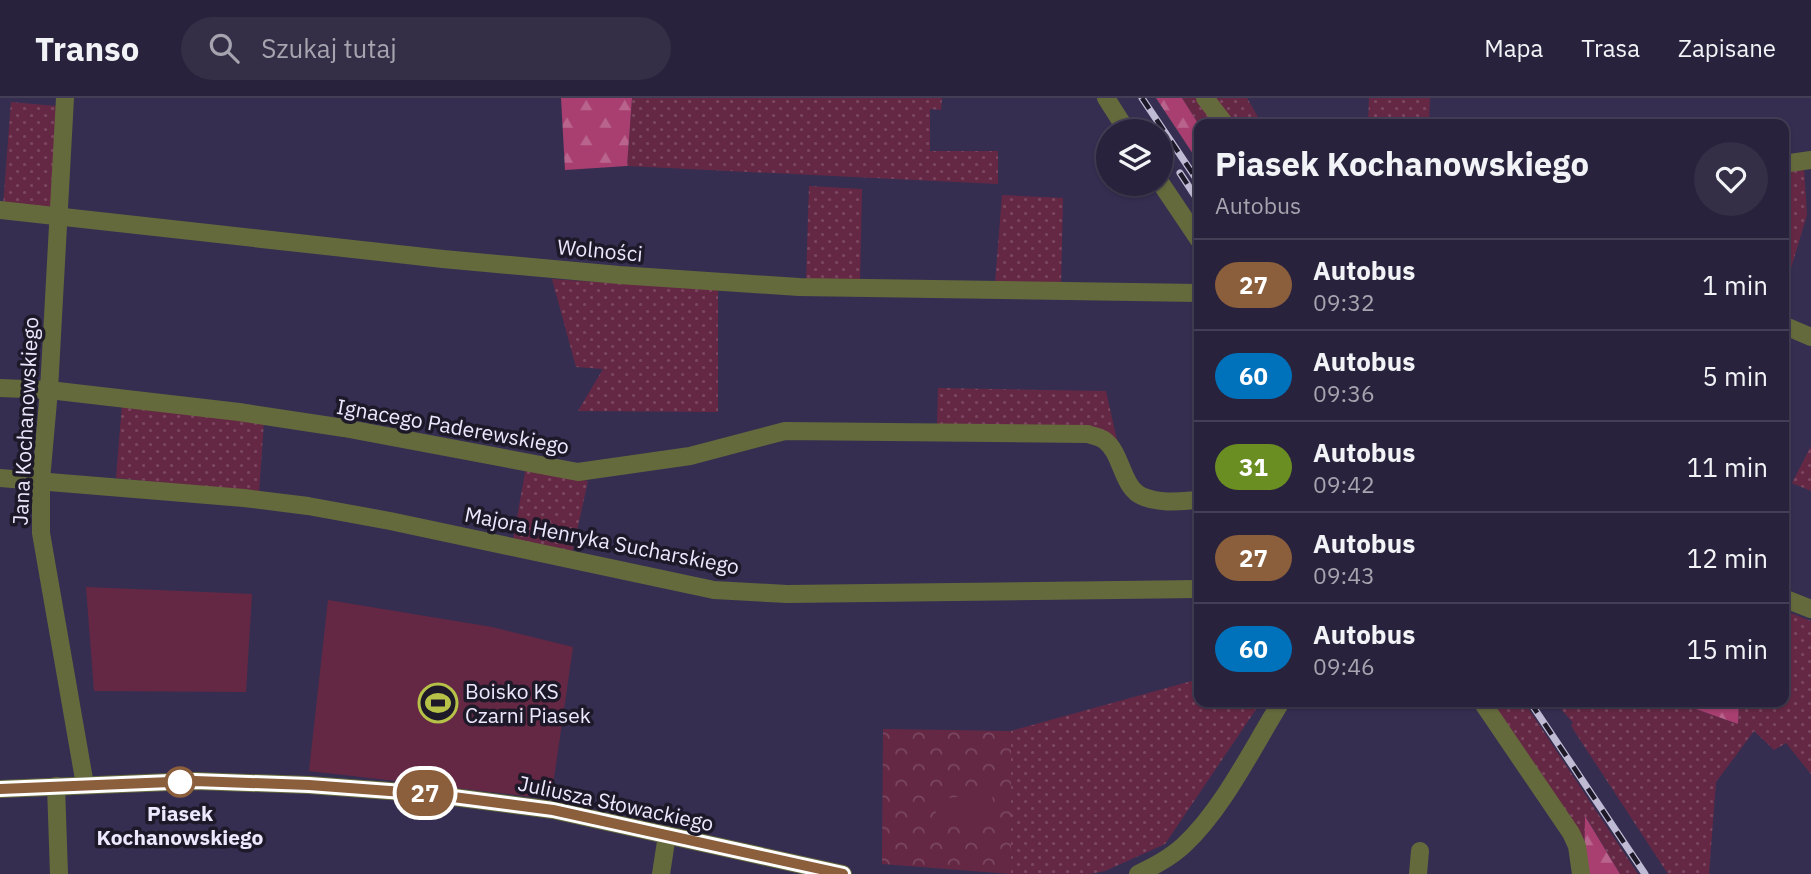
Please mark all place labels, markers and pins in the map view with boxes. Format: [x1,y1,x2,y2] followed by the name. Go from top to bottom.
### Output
[465,677,591,729] place label: Boisko KS Czarni Piasek
[417,682,459,724] sports icon: Boisko KS Czarni Piasek
[165,767,195,797] marker: Piasek Kochanowskiego
[97,799,264,851] place label: Piasek Kochanowskiego

